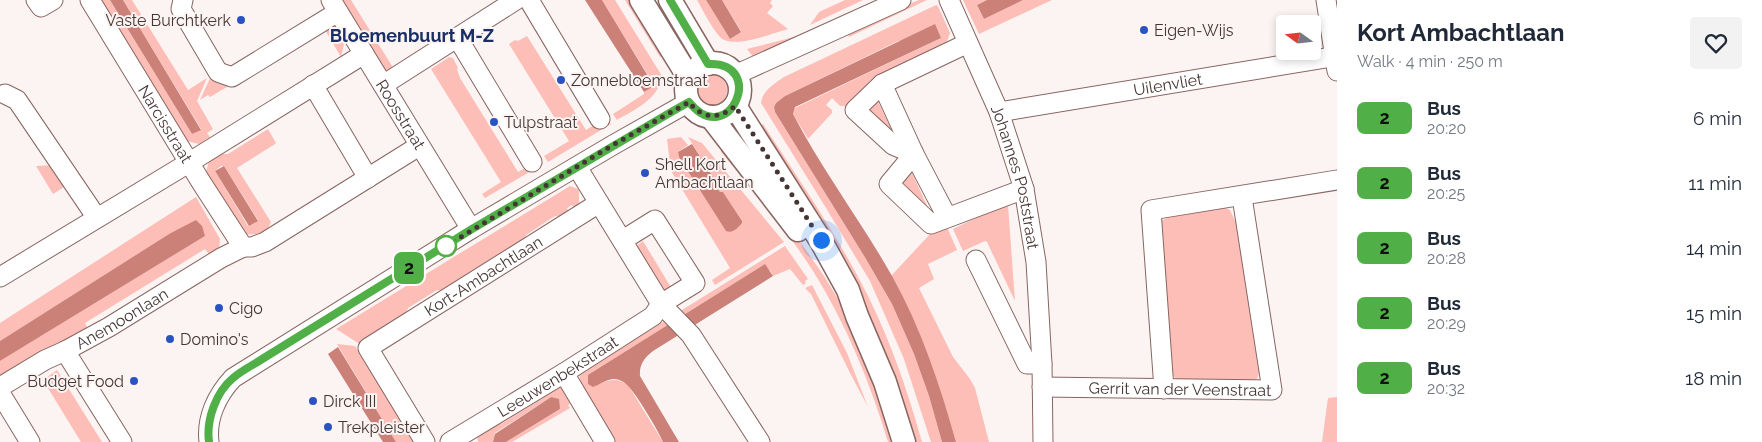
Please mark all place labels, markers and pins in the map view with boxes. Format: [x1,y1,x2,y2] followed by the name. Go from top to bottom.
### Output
[105,11,232,30] place label: Vaste Burchtkerk
[235,14,247,26] marker: Vaste Burchtkerk
[1154,21,1234,40] place label: Eigen-Wijs
[1138,24,1150,36] marker: Eigen-Wijs
[571,71,708,90] place label: Zonnebloemstraat
[555,74,567,86] marker: Zonnebloemstraat
[504,113,578,132] place label: Tulpstraat
[488,116,500,128] marker: Tulpstraat
[655,155,754,192] place label: Shell Kort Ambachtlaan
[639,167,651,179] marker: Shell Kort Ambachtlaan
[435,235,457,257] unlabelled marker
[229,299,263,318] place label: Cigo
[213,302,225,314] marker: Cigo
[180,330,249,349] place label: Domino's
[164,333,176,345] marker: Domino's
[27,372,124,391] place label: Budget Food
[128,375,140,387] marker: Budget Food
[323,392,377,411] place label: Dirck III
[307,395,319,407] marker: Dirck III
[338,418,425,437] place label: Trekpleister
[322,421,334,433] marker: Trekpleister

